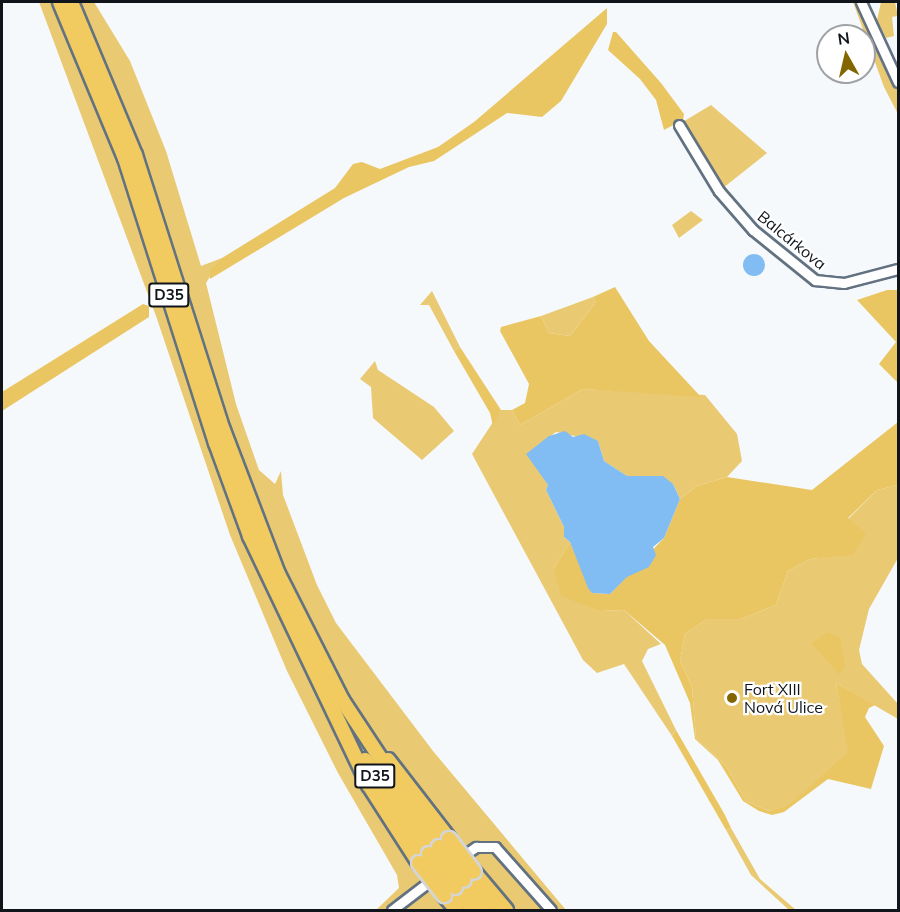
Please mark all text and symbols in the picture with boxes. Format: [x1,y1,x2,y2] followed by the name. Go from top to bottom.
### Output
[816,24,876,84] north arrow
[836,27,851,49] text: N
[754,207,830,273] street label: Balcárkova
[148,283,190,307] road number: D35
[744,679,823,717] place label: Fort XIII Nová Ulice
[725,691,739,705] marker: Fort XIII Nová Ulice
[354,764,396,788] road number: D35

